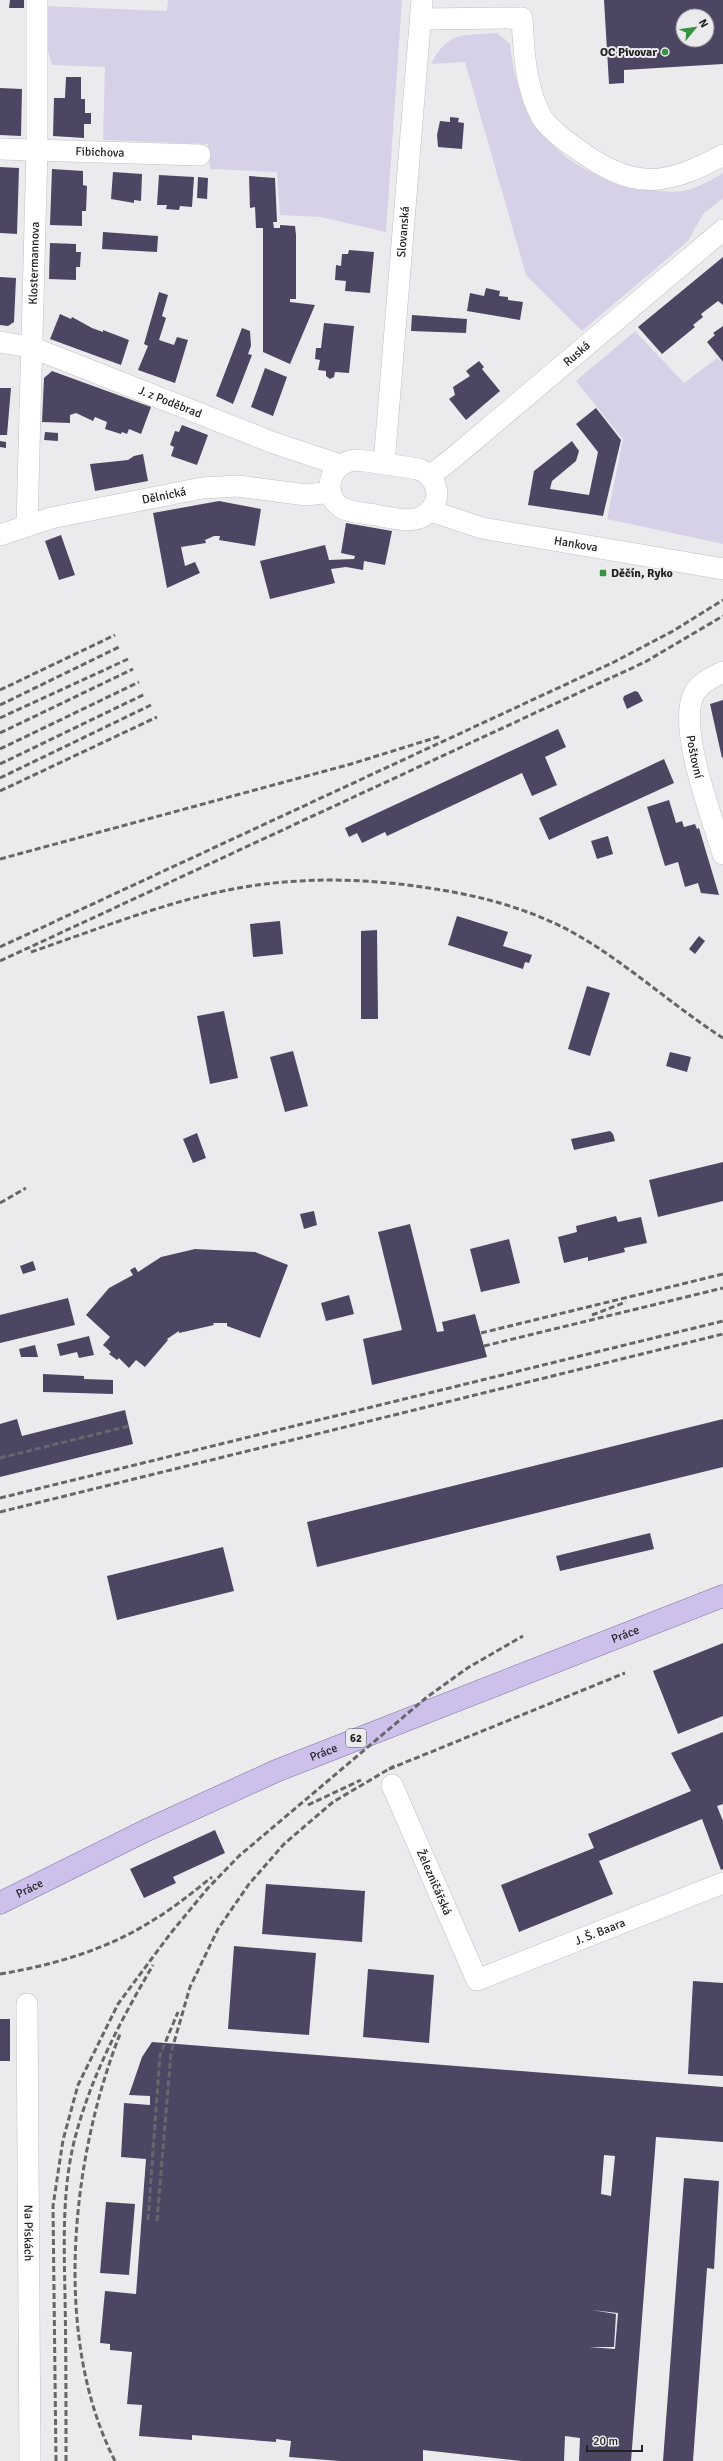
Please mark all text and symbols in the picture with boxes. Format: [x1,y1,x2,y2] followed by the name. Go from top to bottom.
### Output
[675,8,715,48] north arrow
[696,17,711,30] text: N
[600,45,657,60] place label: OC Pivovar
[660,47,670,57] marker: OC Pivovar
[75,144,125,160] street label: Fibichova
[393,205,413,258] street label: Slovanská
[25,221,43,305] street label: Klostermannova
[560,338,593,369] street label: Ruská
[136,383,204,421] street label: J. z Poděbrad
[141,484,188,507] street label: Dělnická
[553,533,599,555] street label: Hankova
[611,566,673,581] place label: Děčín, Ryko
[598,568,608,578] marker: Děčín, Ryko
[683,734,707,781] street label: Poštovní
[609,1622,641,1646] street label: Práce
[346,1729,366,1747] road number: 62
[307,1740,340,1765] street label: Práce
[413,1847,455,1918] street label: Železničářská
[13,1875,46,1901] street label: Práce
[573,1915,628,1948] street label: J. Š. Baara
[21,2205,36,2261] street label: Na Pískách
[587,2427,642,2453] scale bar
[593,2434,618,2449] text: 20 m

